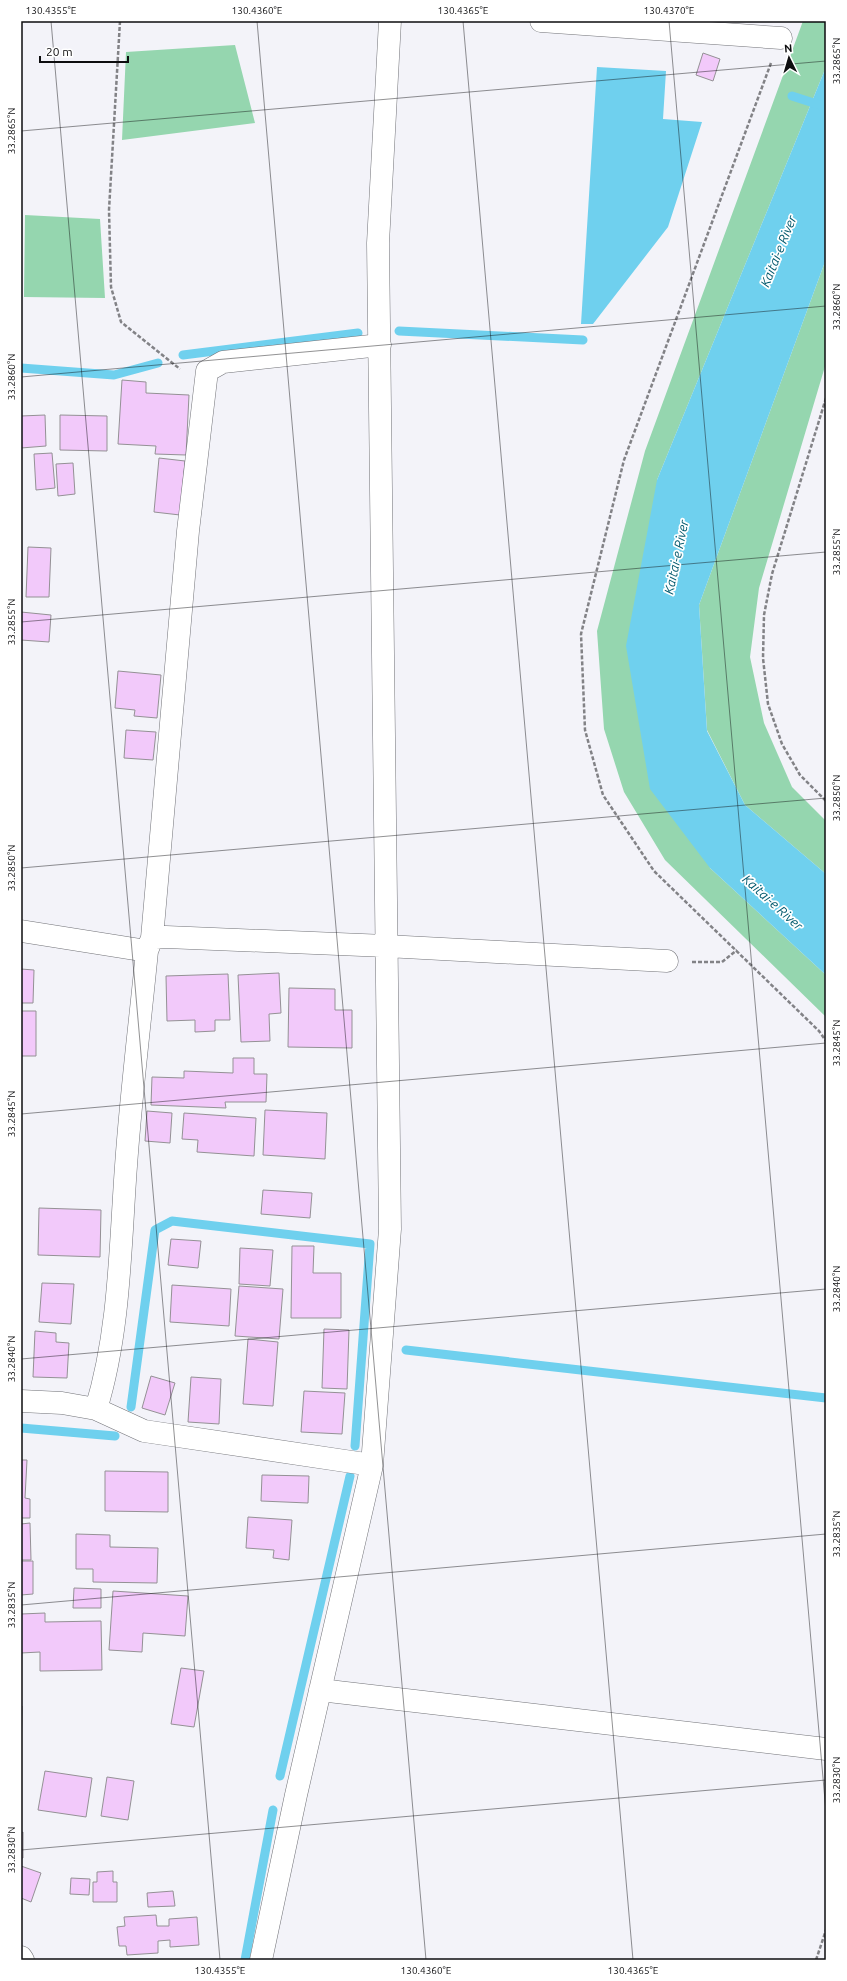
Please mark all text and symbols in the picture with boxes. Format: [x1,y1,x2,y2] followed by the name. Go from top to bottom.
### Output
[26,5,77,16] text: 130.4355°E
[232,5,283,16] text: 130.4360°E
[438,5,489,16] text: 130.4365°E
[644,5,695,16] text: 130.4370°E
[40,38,128,64] scale bar
[769,38,809,78] north arrow
[831,38,842,84] text: 33.2865°N
[784,42,793,54] text: N
[46,45,73,58] text: 20 m
[6,108,17,154] text: 33.2865°N
[757,212,799,289] water label: Kaitai-e River
[831,284,842,330] text: 33.2860°N
[6,354,17,400] text: 33.2860°N
[661,518,691,595] water label: Kaitai-e River
[831,529,842,575] text: 33.2855°N
[6,599,17,645] text: 33.2855°N
[831,775,842,821] text: 33.2850°N
[6,845,17,891] text: 33.2850°N
[740,872,807,933] water label: Kaitai-e River
[831,1020,842,1066] text: 33.2845°N
[6,1091,17,1137] text: 33.2845°N
[831,1266,842,1312] text: 33.2840°N
[6,1336,17,1382] text: 33.2840°N
[831,1511,842,1557] text: 33.2835°N
[6,1582,17,1628] text: 33.2835°N
[831,1757,842,1803] text: 33.2830°N
[6,1827,17,1873] text: 33.2830°N
[195,1965,246,1976] text: 130.4355°E
[401,1965,452,1976] text: 130.4360°E
[608,1965,659,1976] text: 130.4365°E

